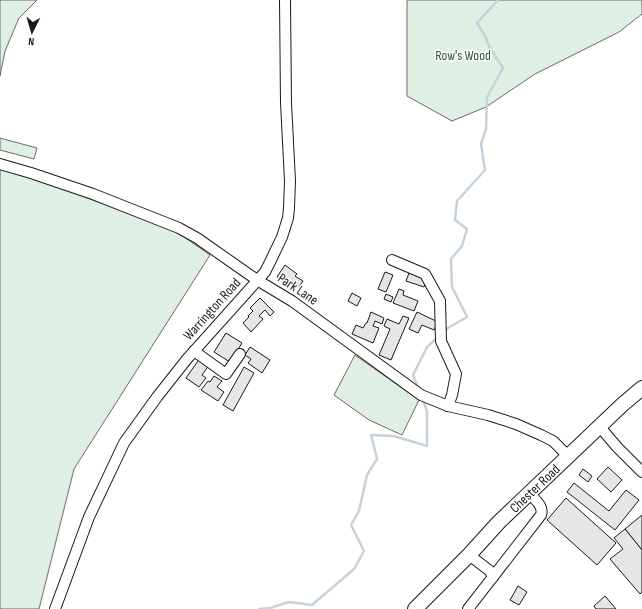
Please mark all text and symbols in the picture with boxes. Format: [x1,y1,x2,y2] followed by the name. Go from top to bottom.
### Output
[12,12,52,52] north arrow
[28,35,35,48] text: N
[435,47,491,64] park label: Row's Wood
[275,269,321,309] street label: Park Lane
[180,274,244,344] street label: Warrington Road
[506,460,563,516] street label: Chester Road

